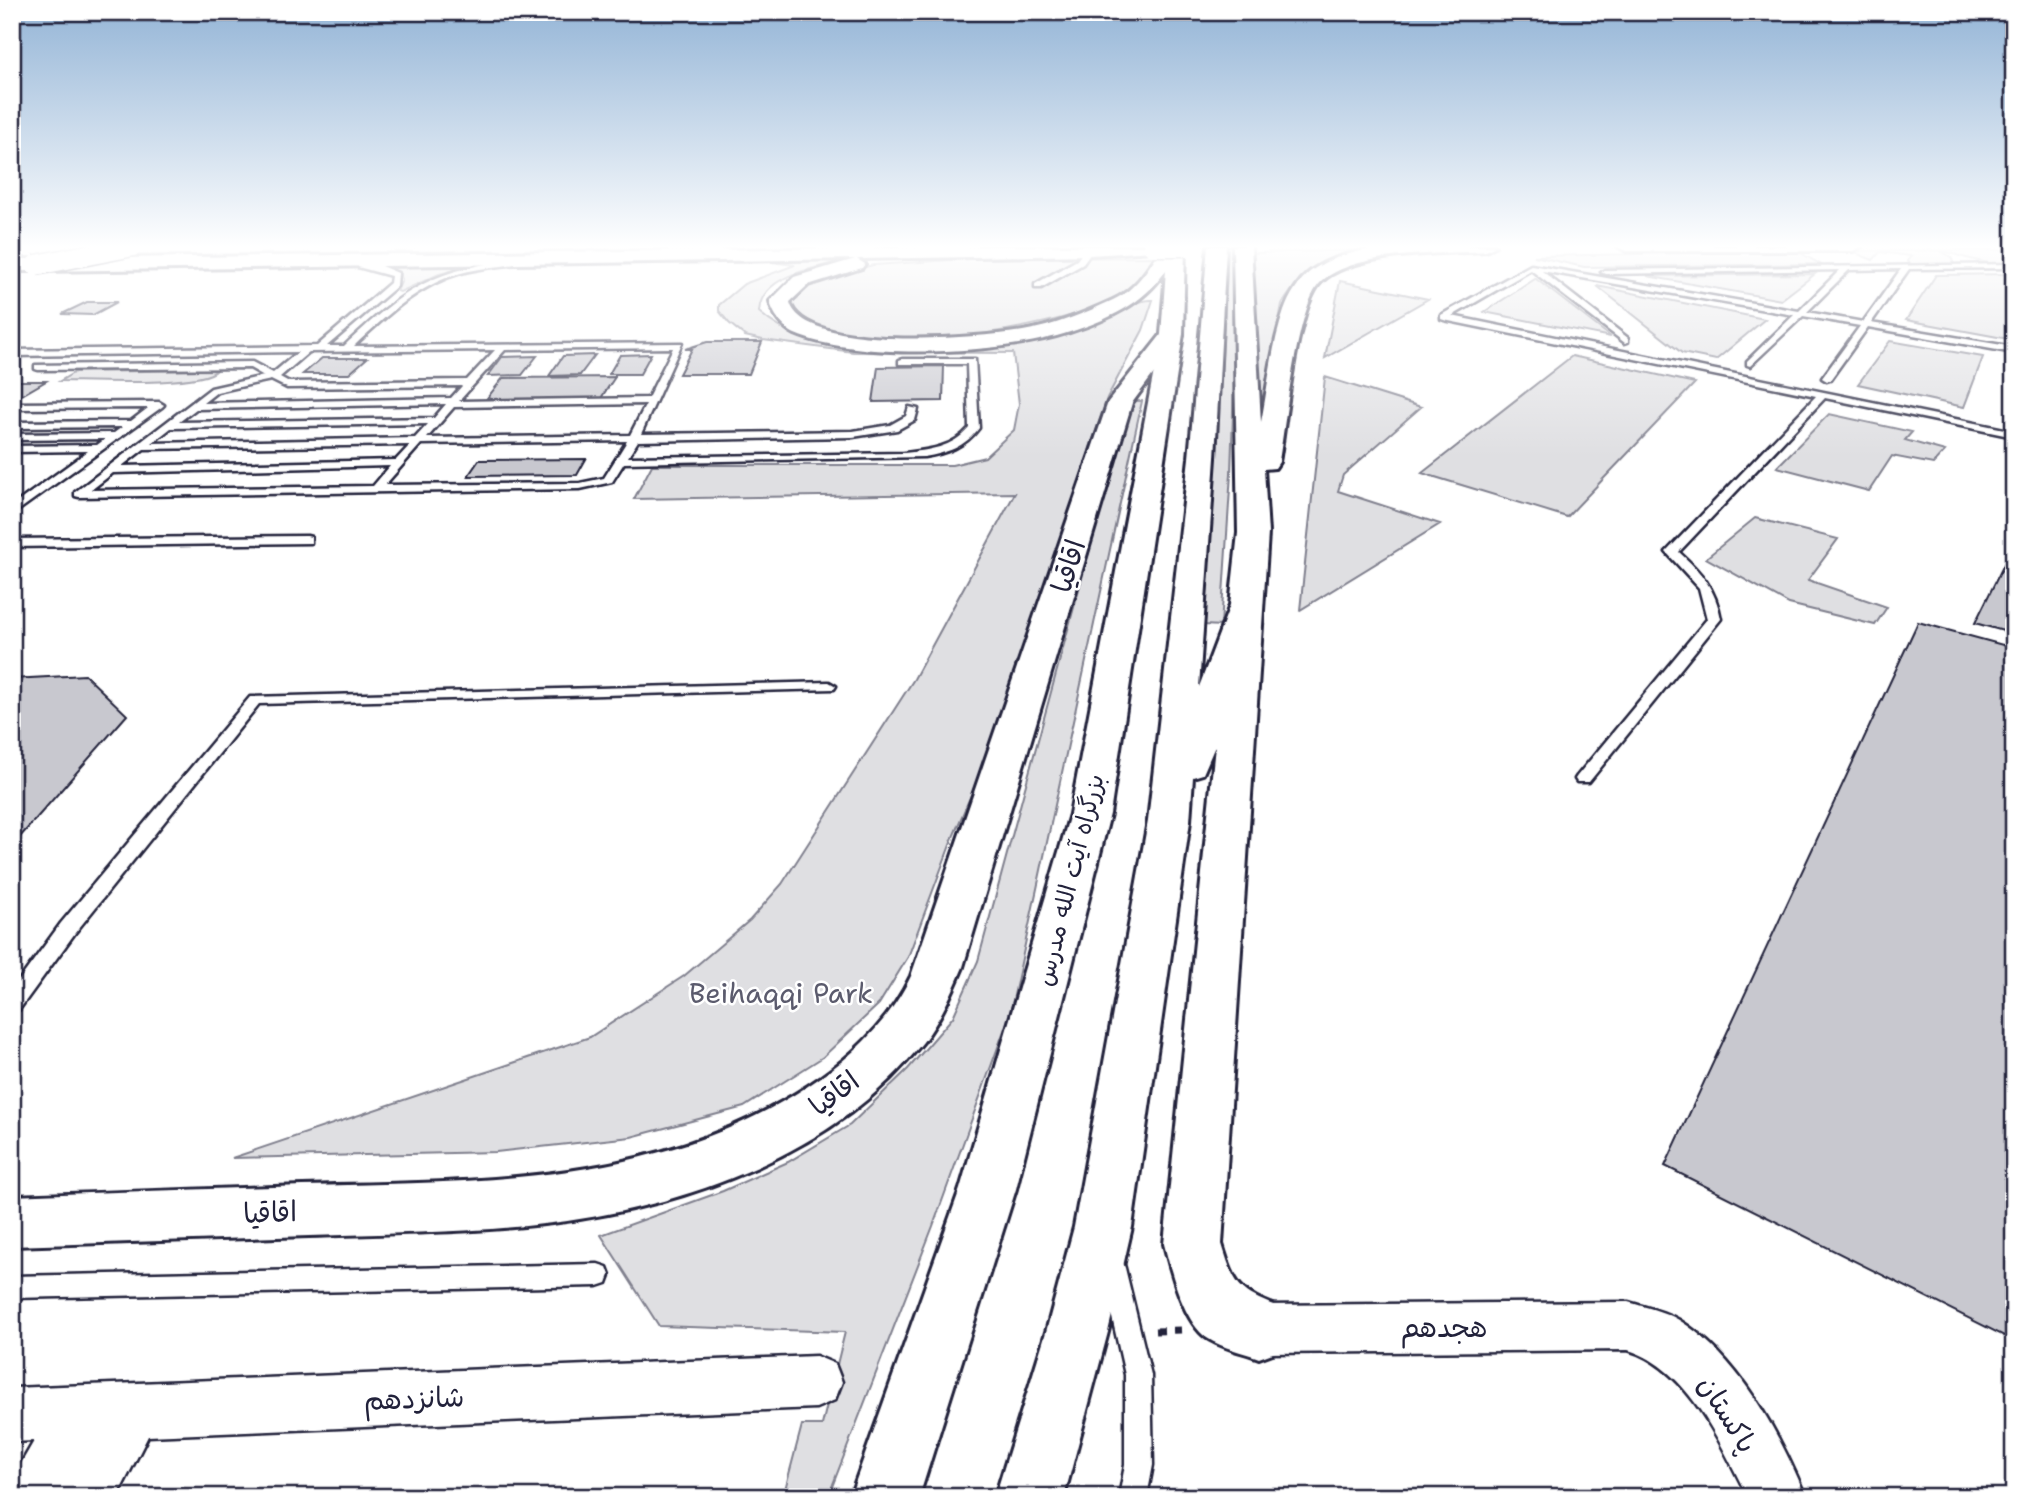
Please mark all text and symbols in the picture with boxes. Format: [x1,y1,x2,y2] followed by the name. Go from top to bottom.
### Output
[1042,534,1094,598] street label: اقاقیا
[1028,771,1112,989] street label: بزرگراه آیت الله مدرس
[689,974,873,1012] park label: Beihaqqi Park
[801,1062,867,1124] street label: اقاقیا
[242,1192,298,1232] street label: اقاقیا
[1401,1308,1488,1349] street label: هجدهم
[1689,1368,1767,1460] street label: پاکستان
[363,1377,465,1422] street label: شانزدهم

